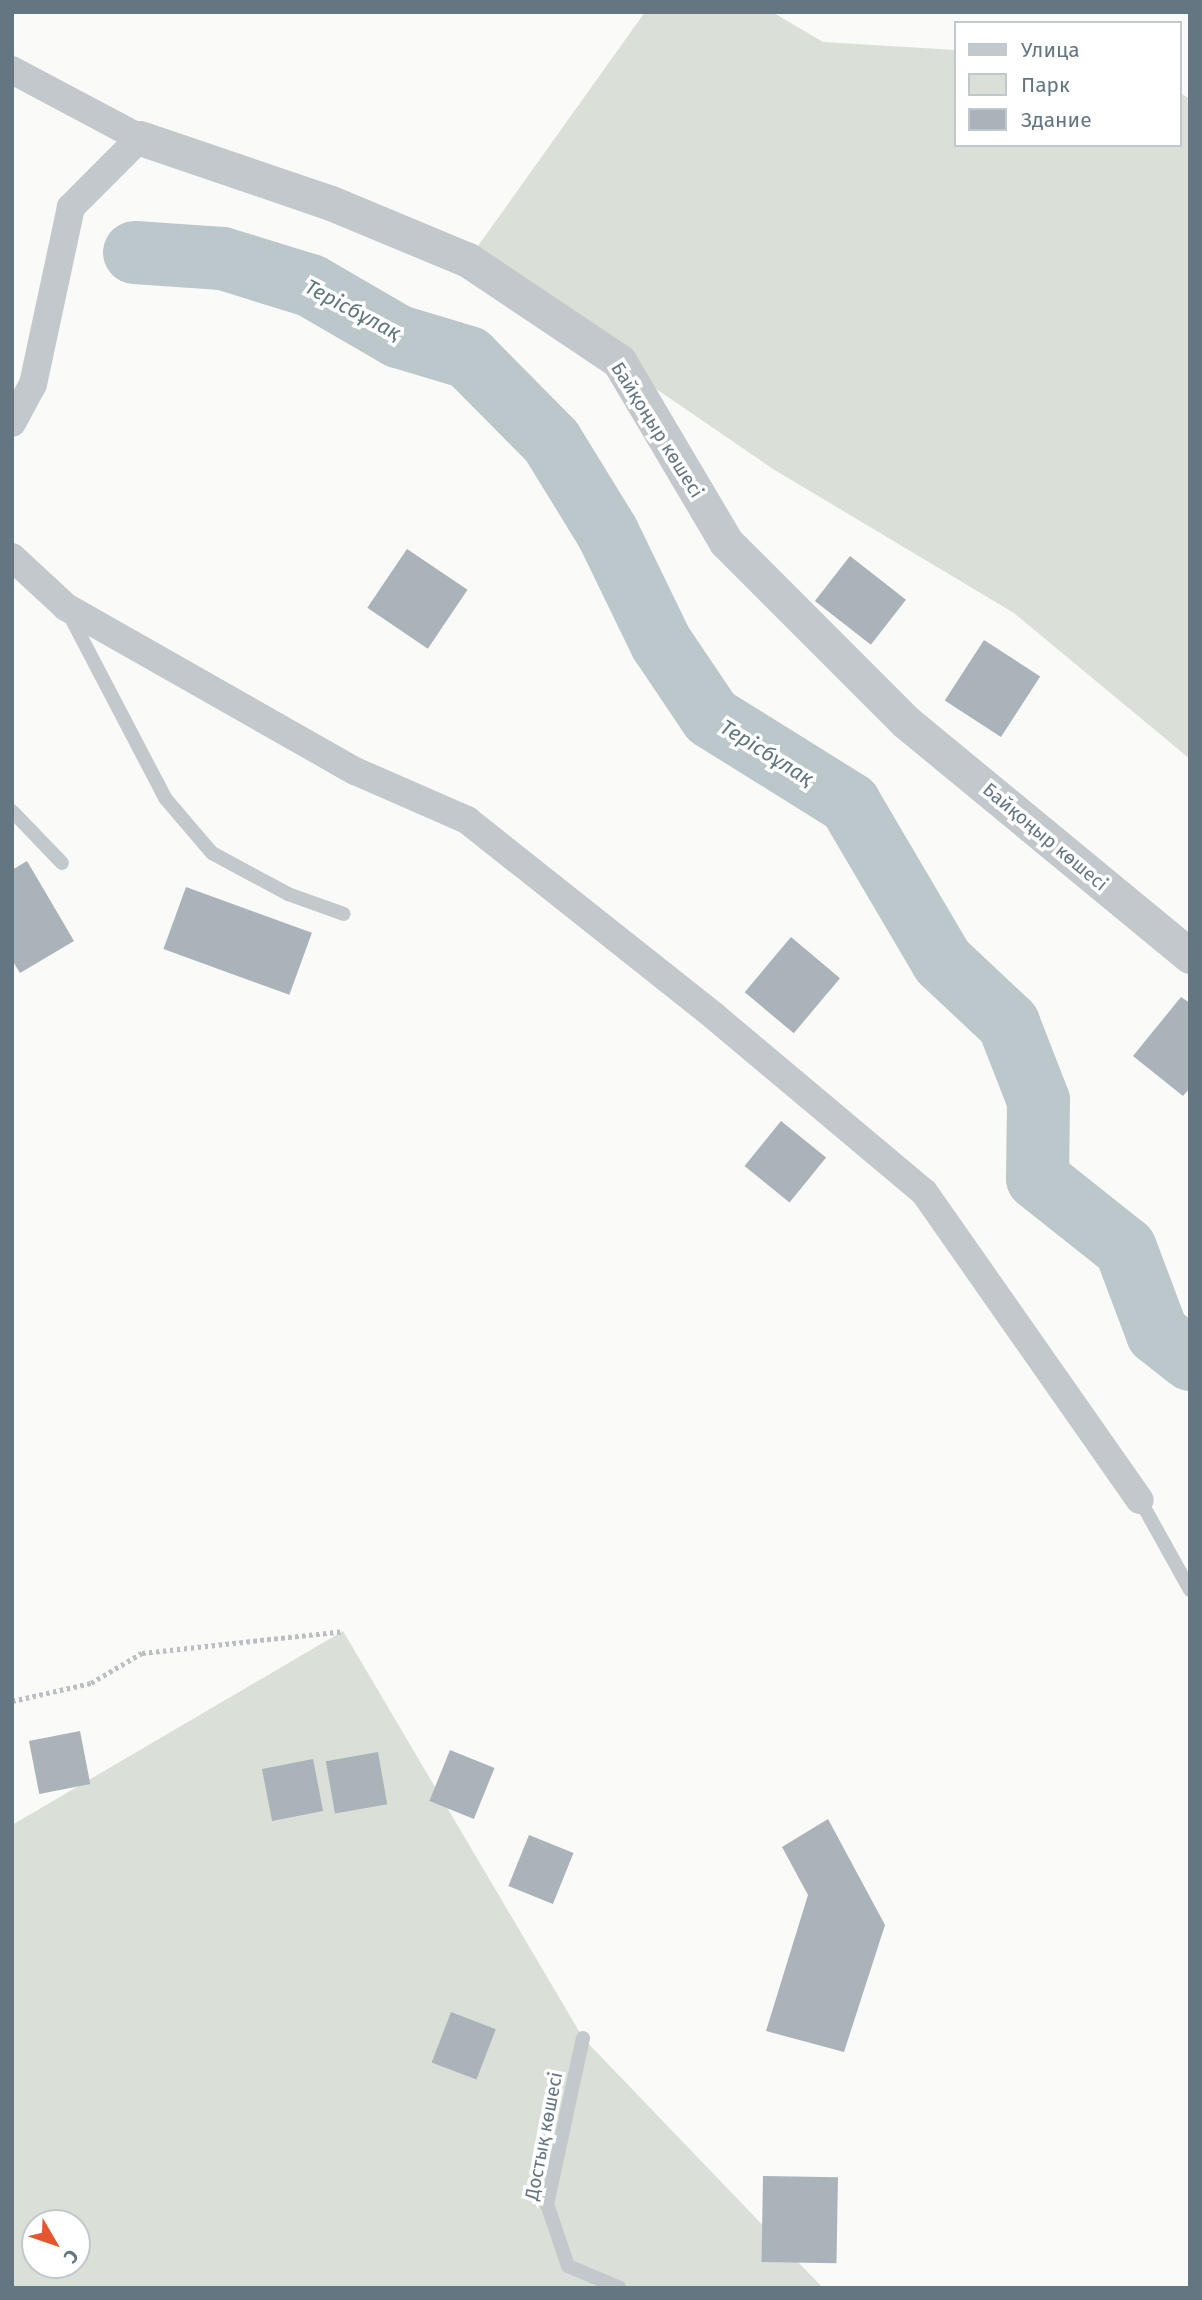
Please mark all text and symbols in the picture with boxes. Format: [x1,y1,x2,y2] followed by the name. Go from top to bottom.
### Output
[954,21,1181,147] legend
[1021,37,1080,63] text: Улица
[1021,72,1070,98] text: Парк
[1021,107,1092,133] text: Здание
[300,274,406,346] water label: Терісбұлақ
[606,358,708,502] street label: Байқоңыр көшесі
[716,714,818,792] water label: Терісбұлақ
[978,778,1112,896] street label: Байқоңыр көшесі
[520,2070,568,2202] street label: Достық көшесі
[21,2209,91,2279] north arrow
[59,2245,84,2268] text: С

